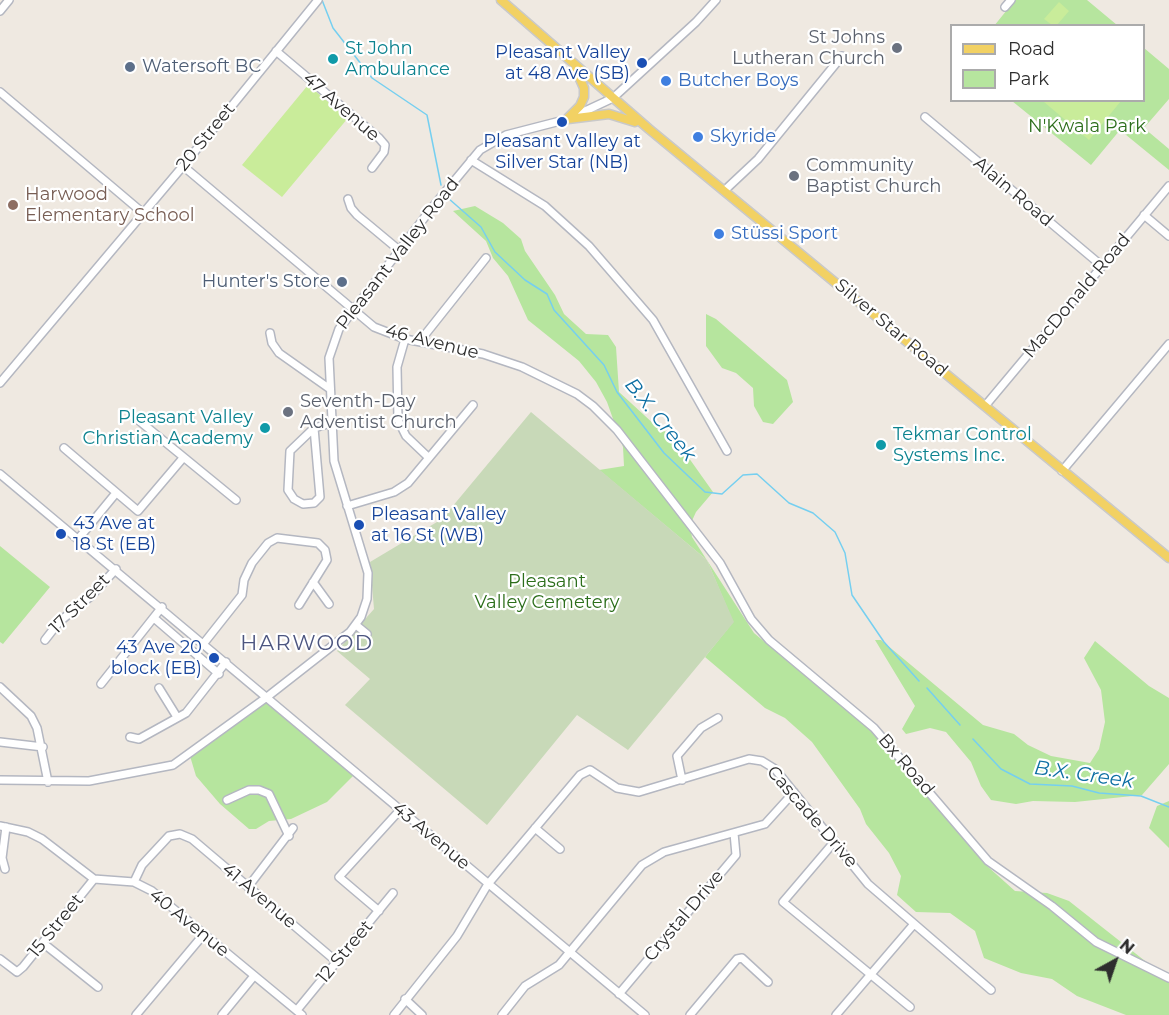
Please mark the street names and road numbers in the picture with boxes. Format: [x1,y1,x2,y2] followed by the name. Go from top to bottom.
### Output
[298,68,384,146] street label: 47 Avenue
[172,99,240,175] street label: 20 Street
[969,153,1057,231] street label: Alain Road
[332,174,464,334] street label: Pleasant Valley Road
[1019,229,1135,363] street label: MacDonald Road
[830,275,952,381] street label: Silver Star Road
[383,320,481,364] street label: 46 Avenue
[45,569,115,639] street label: 17 Street
[873,730,939,800] street label: Bx Road
[762,762,862,872] street label: Cascade Drive
[388,797,474,875] street label: 43 Avenue
[217,859,301,933] street label: 41 Avenue
[640,866,728,966] street label: Crystal Drive
[145,884,233,962] street label: 40 Avenue
[24,890,88,962] street label: 15 Street
[312,916,378,988] street label: 12 Street

